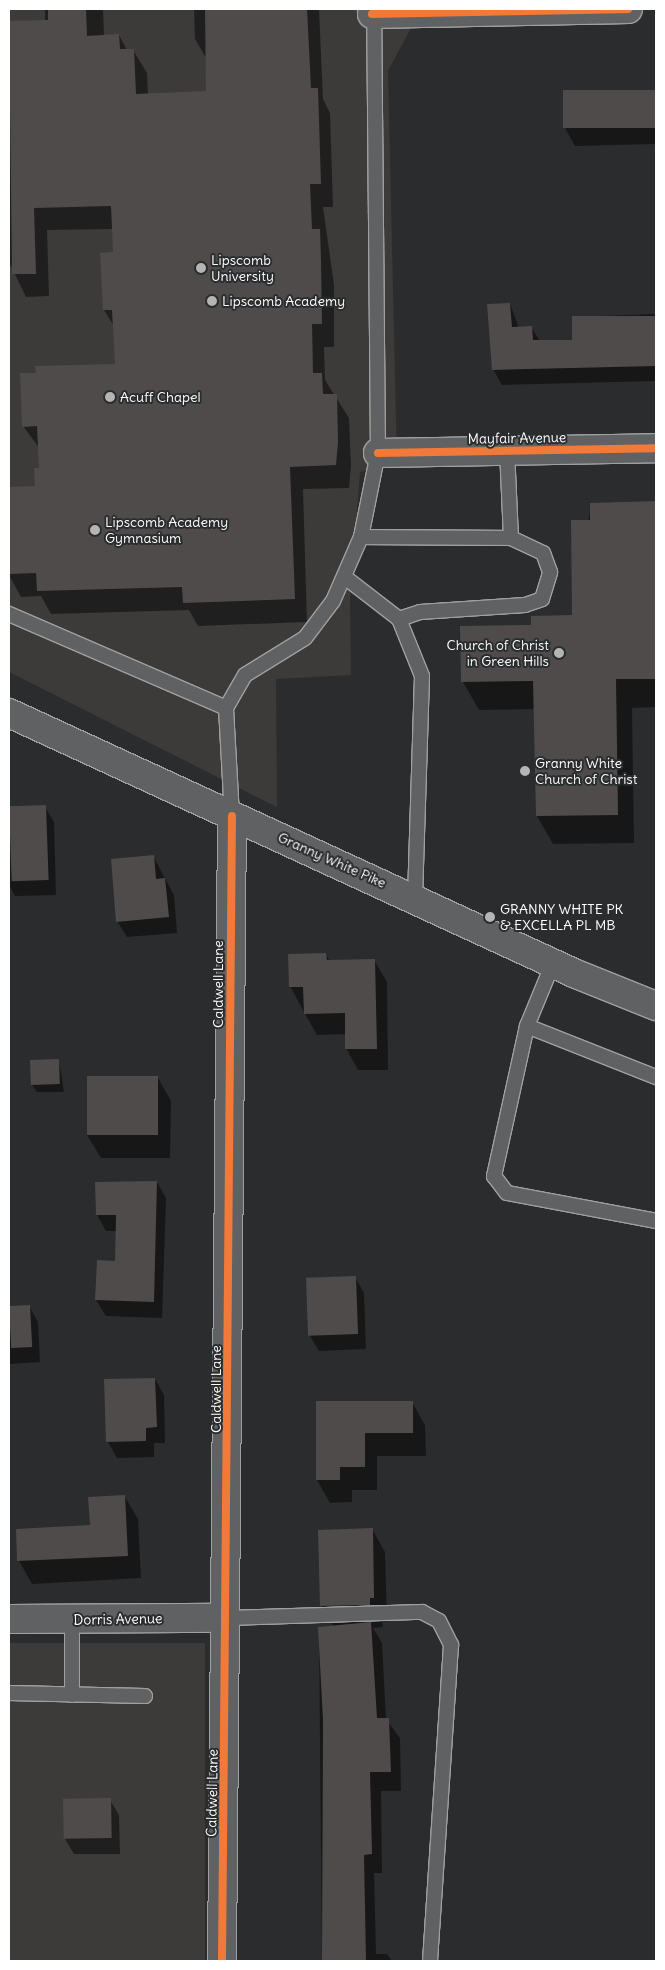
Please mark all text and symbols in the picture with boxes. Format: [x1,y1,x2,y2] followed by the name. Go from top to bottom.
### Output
[211,252,274,284] place label: Lipscomb University
[195,262,207,274] marker: Lipscomb University
[222,293,345,309] place label: Lipscomb Academy
[206,295,218,307] marker: Lipscomb Academy
[120,389,201,405] place label: Acuff Chapel
[104,391,116,403] marker: Acuff Chapel
[468,429,566,447] street label: Mayfair Avenue
[105,514,228,546] place label: Lipscomb Academy Gymnasium
[89,524,101,536] marker: Lipscomb Academy Gymnasium
[447,637,549,670] place label: Church of Christ in Green Hills
[553,647,565,659] marker: Church of Christ in Green Hills
[535,755,637,788] place label: Granny White Church of Christ
[519,765,531,777] marker: Granny White Church of Christ
[275,829,389,891] street label: Granny White Pike
[500,901,623,934] place label: GRANNY WHITE PK & EXCELLA PL MB
[484,911,496,923] marker: GRANNY WHITE PK & EXCELLA PL MB
[210,940,226,1028] street label: Caldwell Lane
[208,1345,224,1433] street label: Caldwell Lane
[73,1610,163,1628] street label: Dorris Avenue
[203,1749,221,1837] street label: Caldwell Lane

